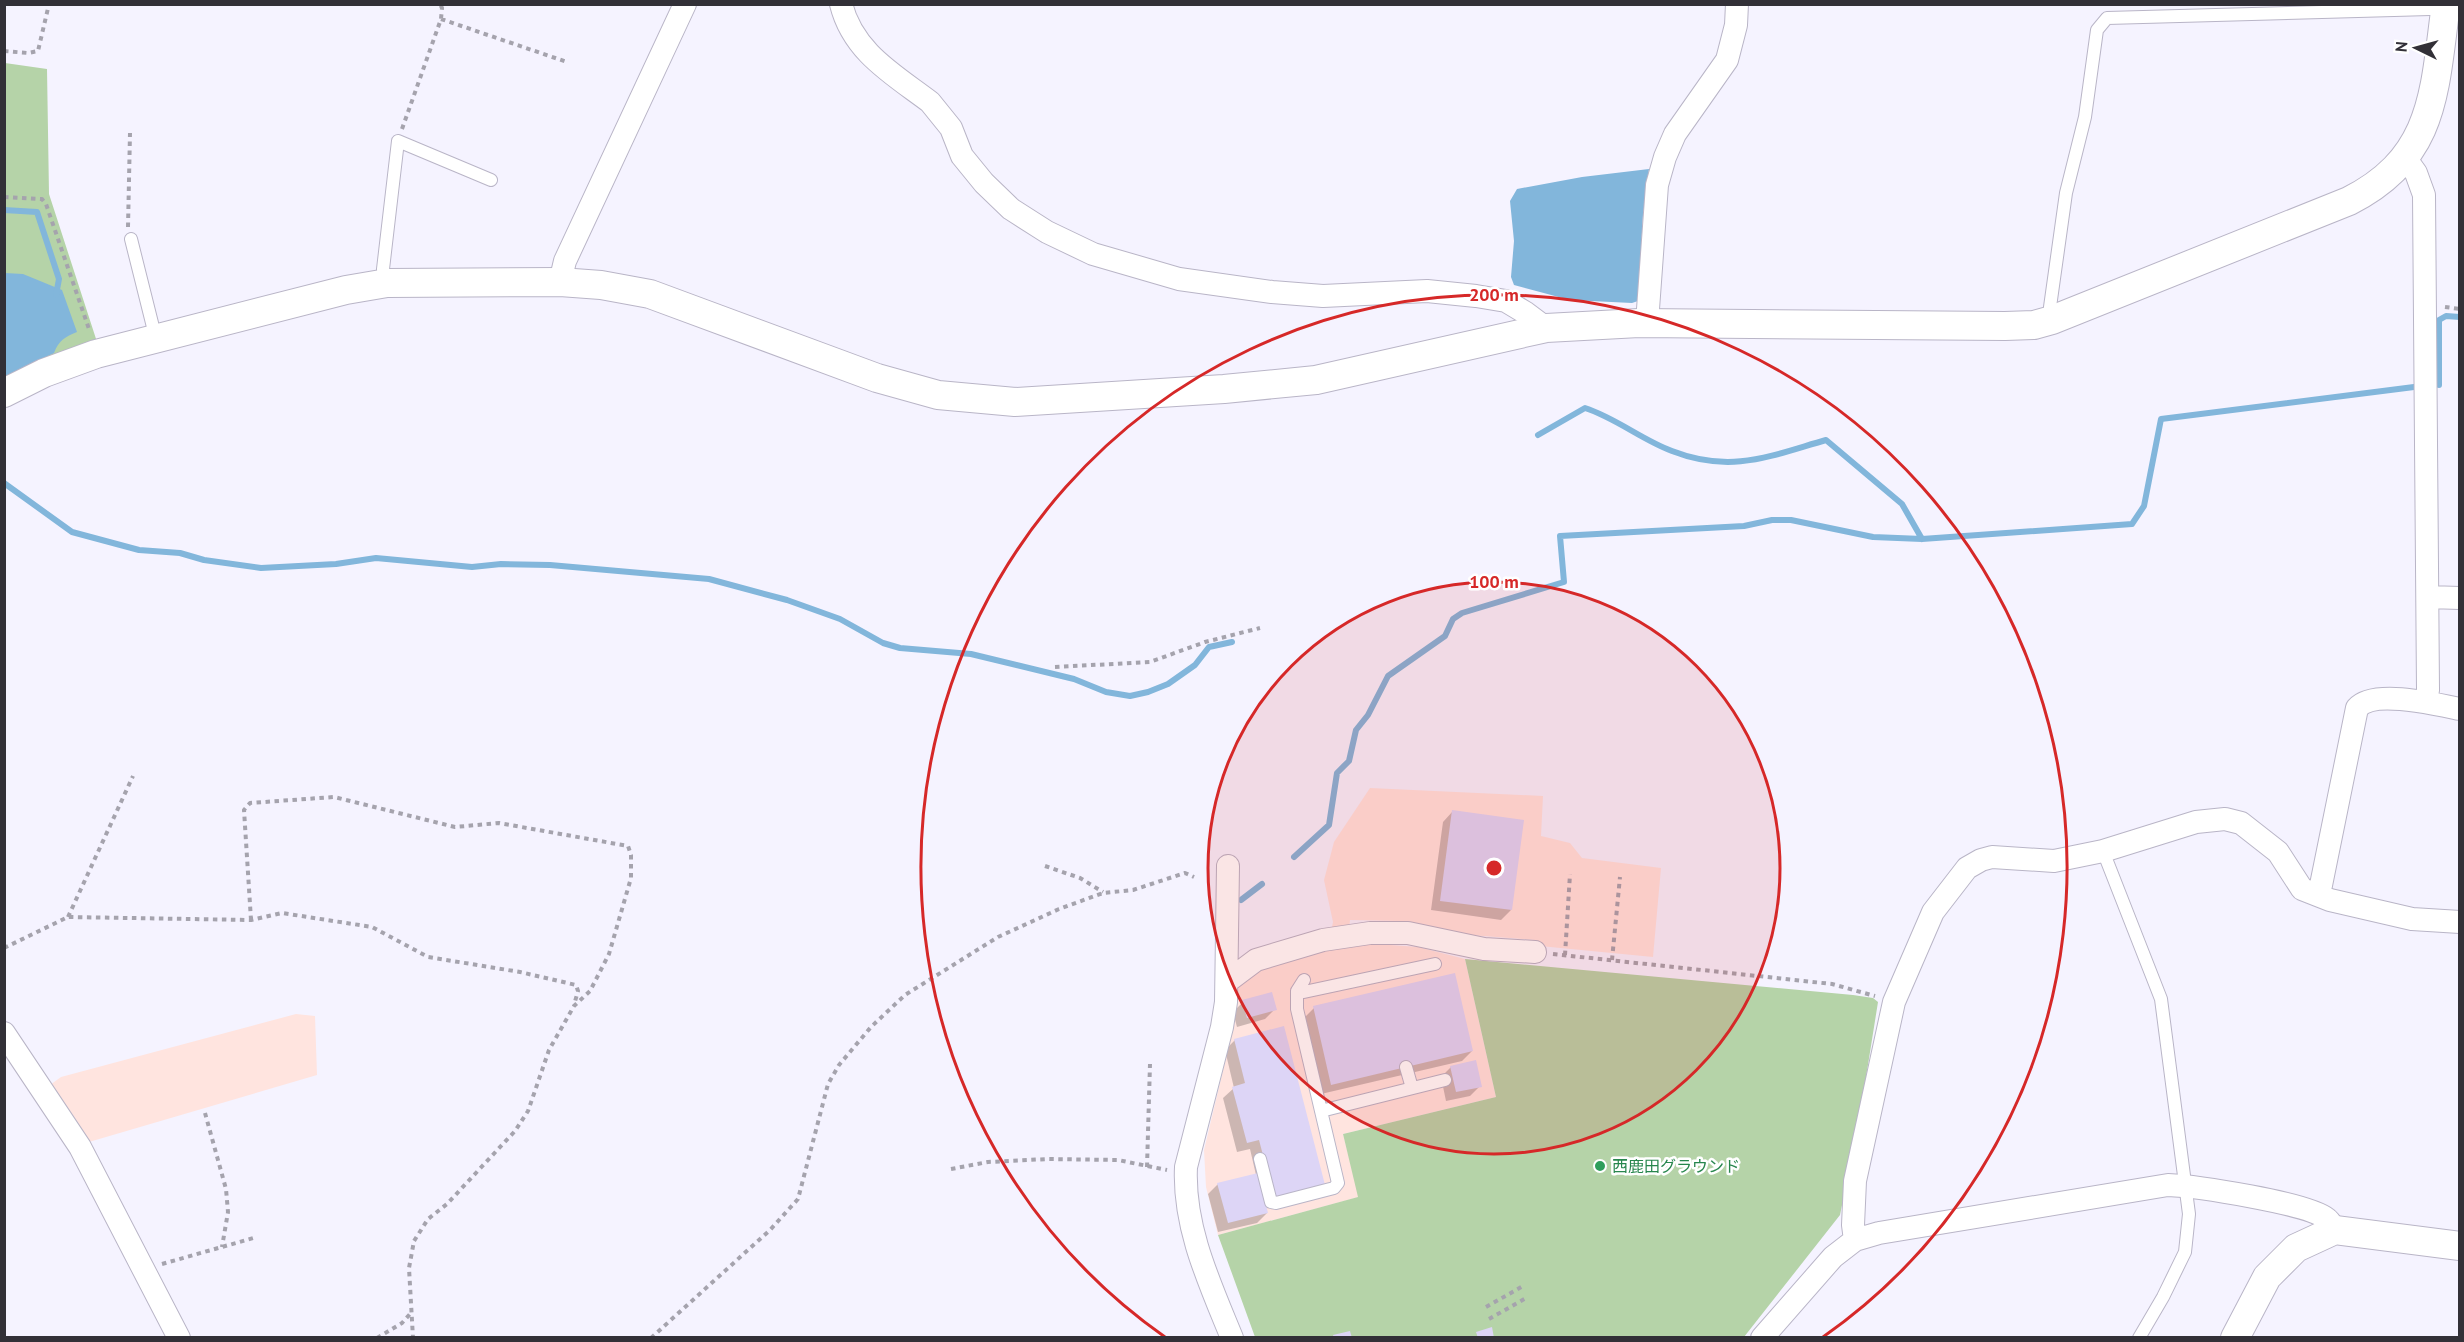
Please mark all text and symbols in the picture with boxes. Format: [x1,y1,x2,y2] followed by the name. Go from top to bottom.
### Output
[2386,18,2446,78] north arrow
[2391,41,2411,53] text: N
[1469,283,1519,306] text: 200 m
[1469,570,1519,593] text: 100 m
[1484,858,1504,878] centre of rings
[1612,1156,1740,1176] place label: 西鹿田グラウンド
[1593,1159,1607,1173] marker: 西鹿田グラウンド

